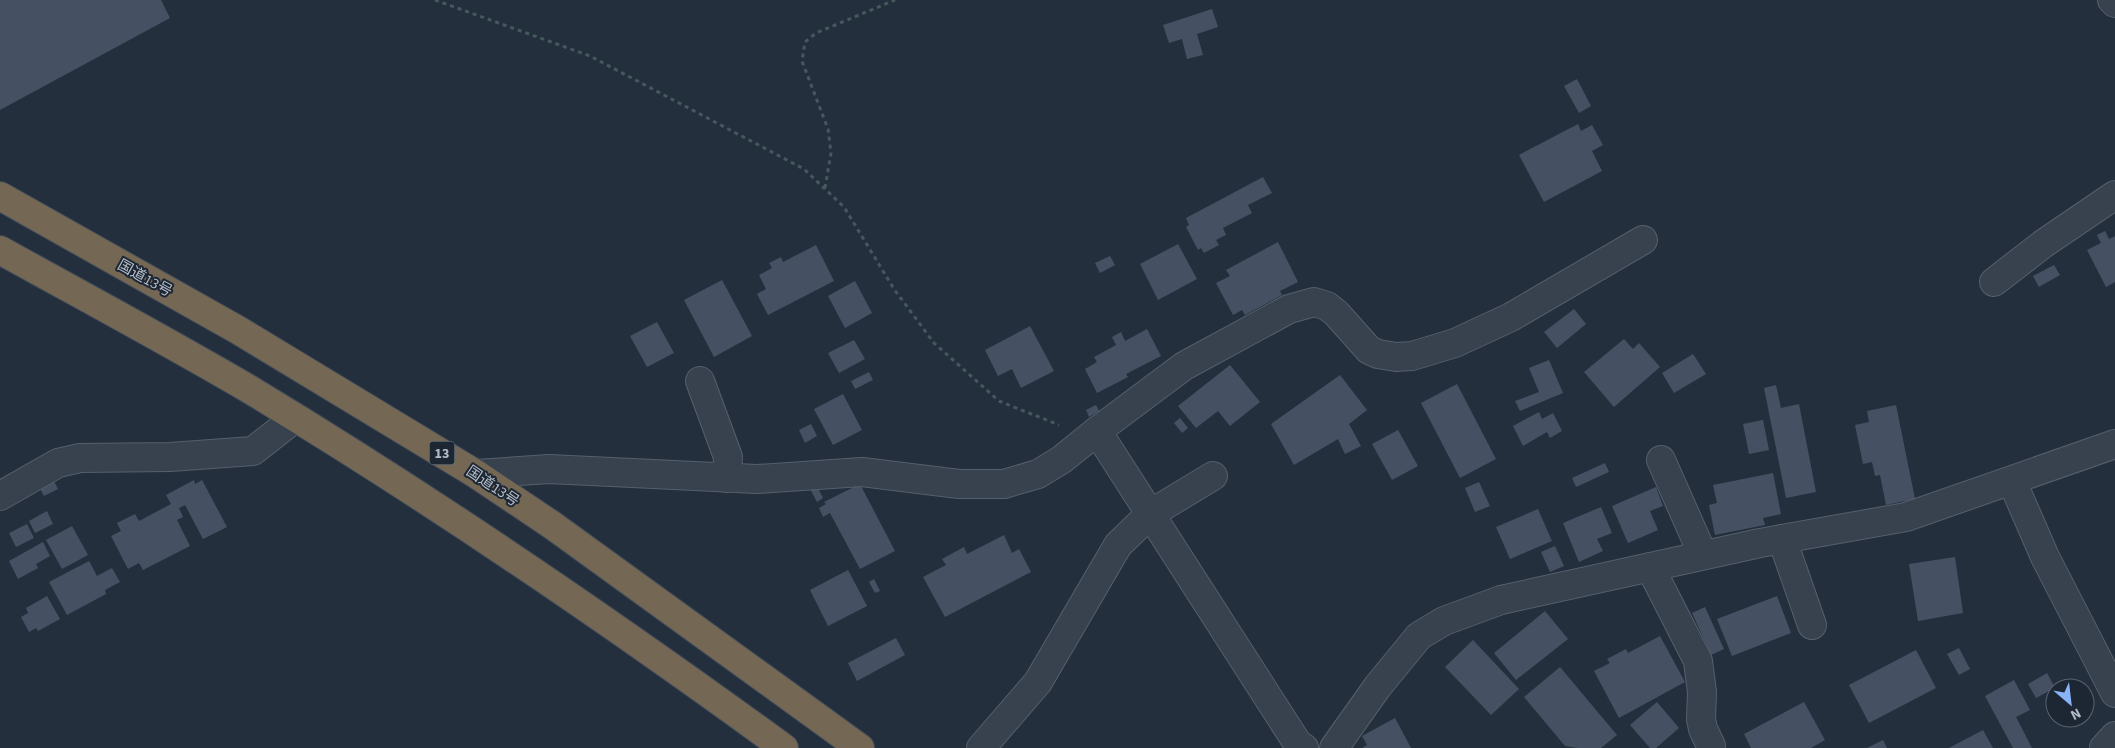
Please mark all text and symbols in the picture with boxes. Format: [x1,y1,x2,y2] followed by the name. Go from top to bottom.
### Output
[113,255,176,302] street label: 国道13号
[430,442,454,464] road number: 13
[462,461,523,512] street label: 国道13号
[2045,678,2095,728] north arrow
[2067,703,2084,725] text: N

